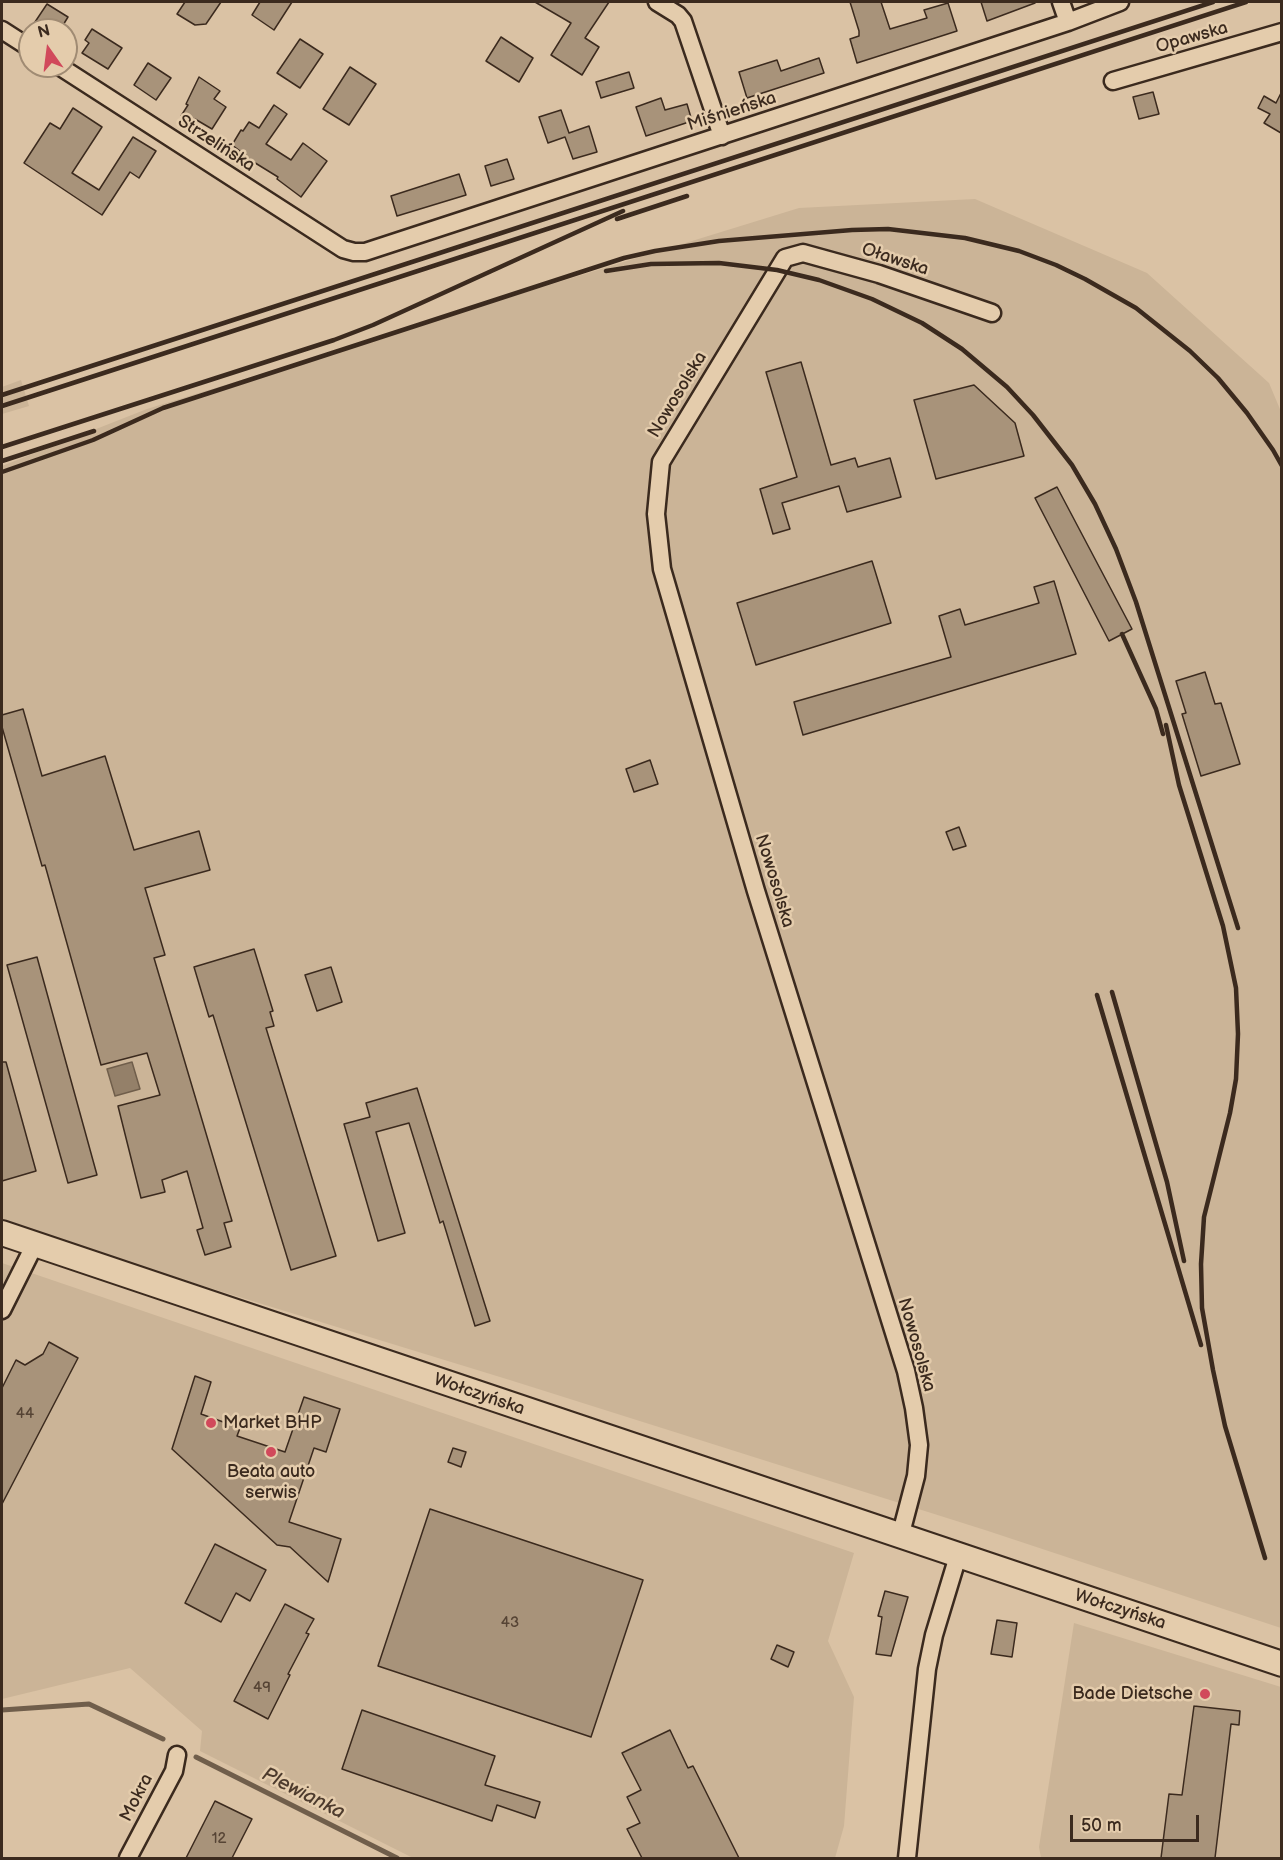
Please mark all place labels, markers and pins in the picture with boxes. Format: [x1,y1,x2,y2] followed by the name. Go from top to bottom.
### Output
[223,1412,322,1434] place label: Market BHP
[204,1416,218,1430] marker: Market BHP
[264,1445,278,1459] marker: Beata auto serwis
[227,1461,315,1504] place label: Beata auto serwis
[1072,1683,1193,1705] place label: Bade Dietsche
[1198,1687,1212,1701] marker: Bade Dietsche

